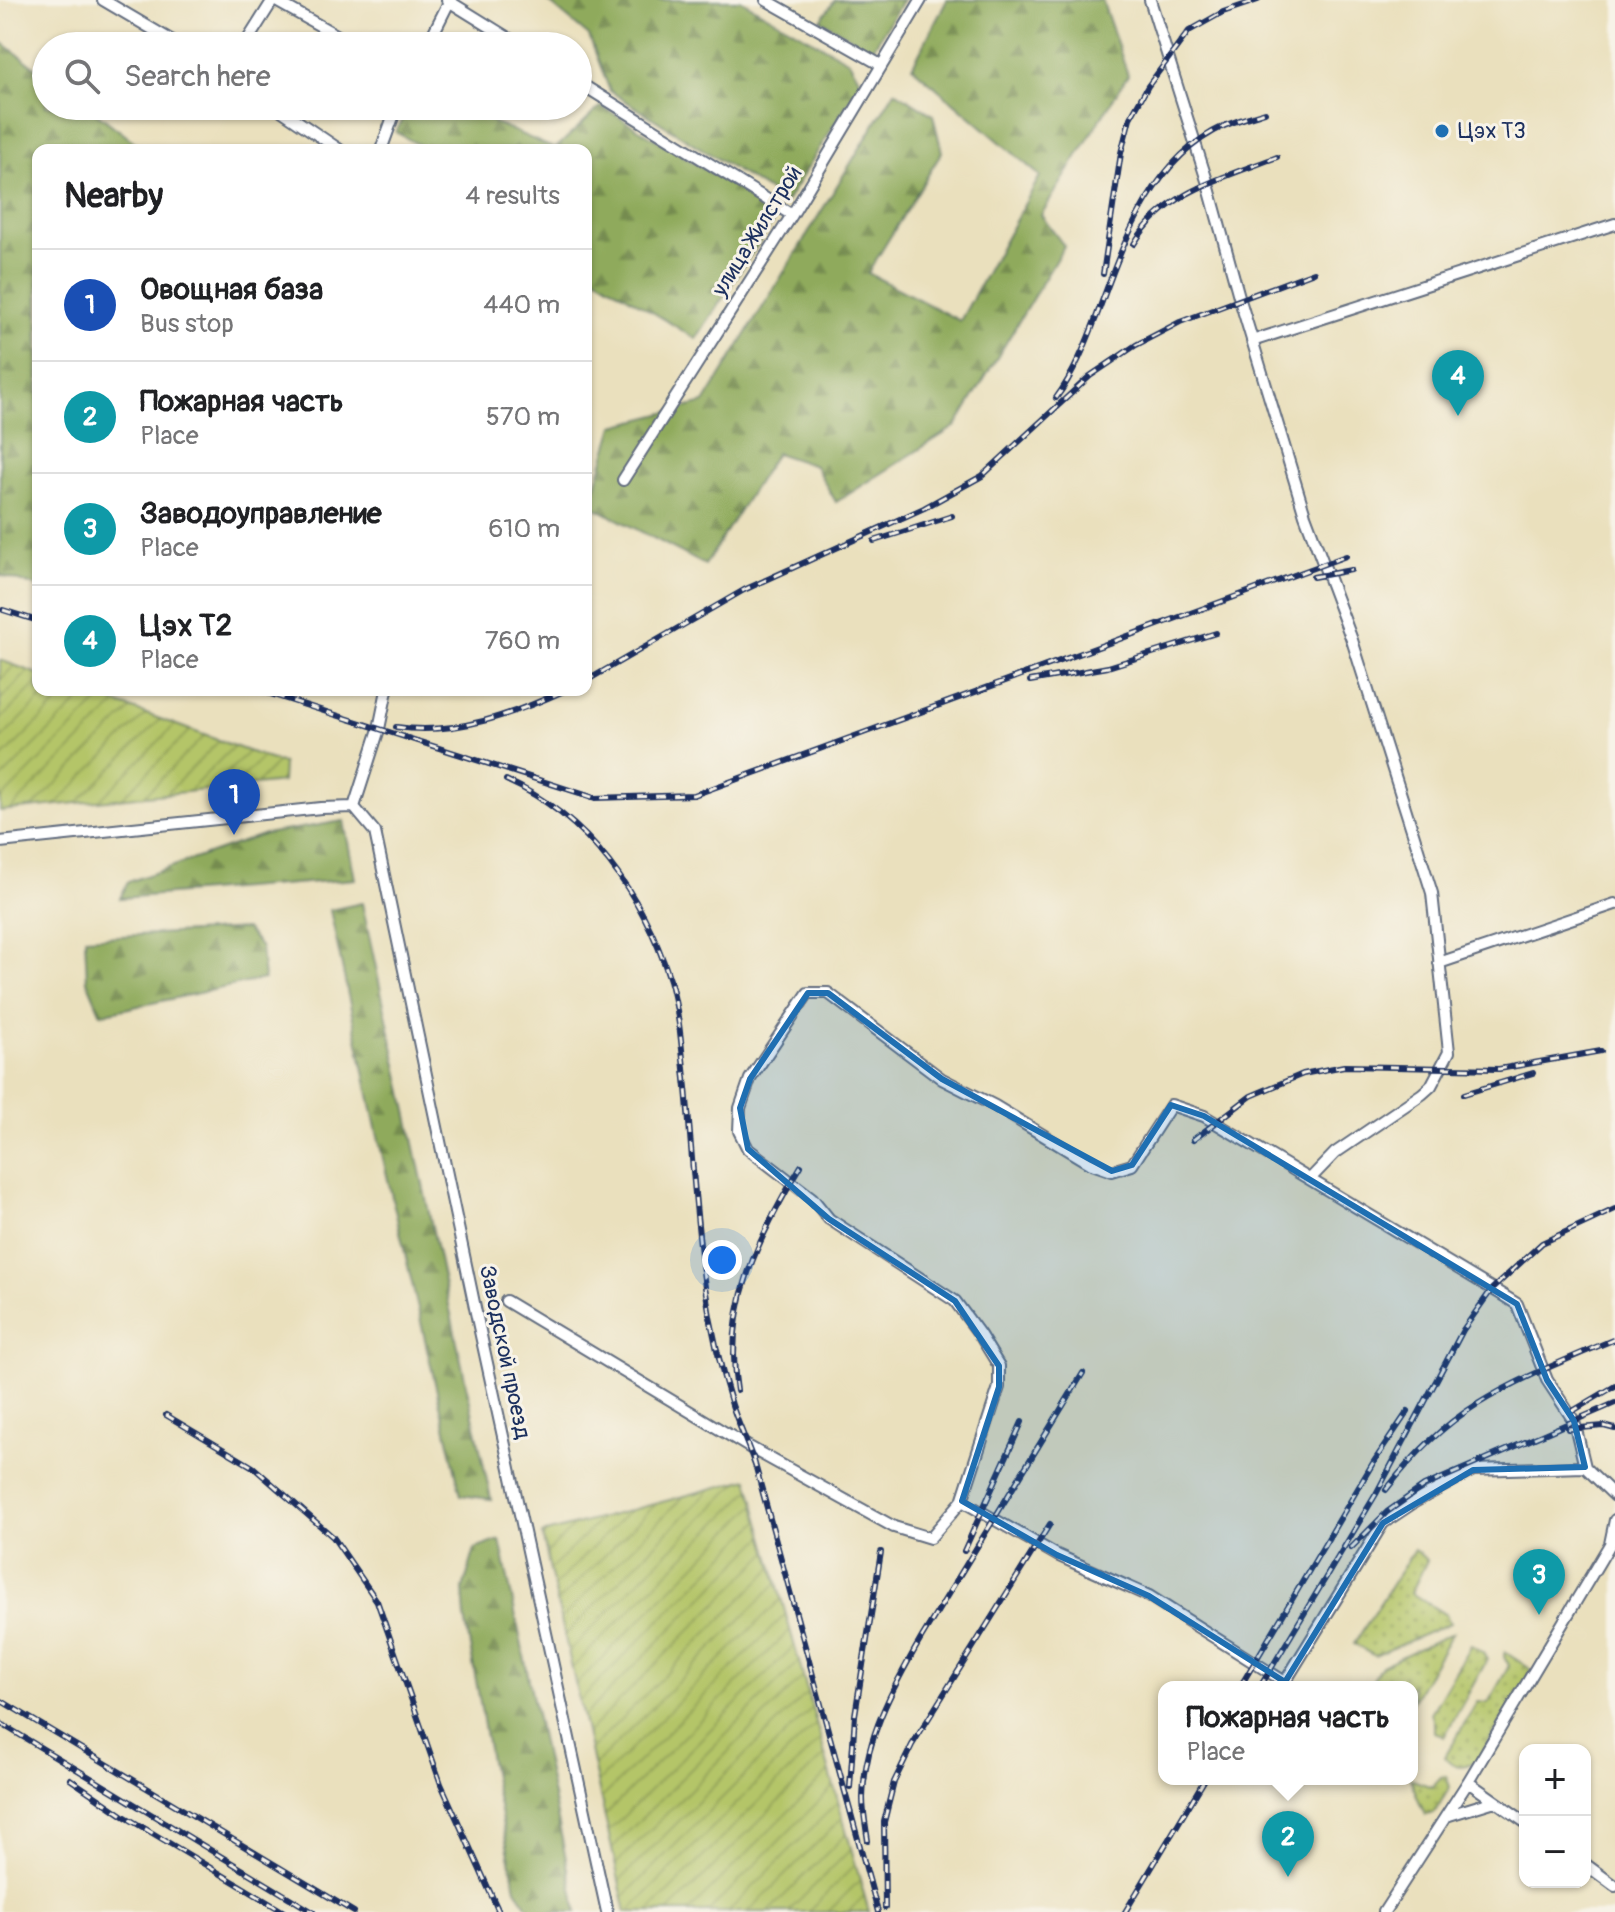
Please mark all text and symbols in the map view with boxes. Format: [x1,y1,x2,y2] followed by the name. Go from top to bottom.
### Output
[32,32,592,120] search box
[60,54,104,98] icon: search
[124,58,271,95] text: Search here
[1458,117,1526,145] place label: Цэх Т3
[1433,122,1451,140] marker: Цэх Т3
[705,161,808,302] street label: улица Жилстрой
[64,175,163,218] text: Nearby
[465,180,560,212] text: 4 results
[140,271,323,308] text: Овощная база
[85,289,95,321] text: 1
[483,289,560,321] text: 440 m
[140,308,234,340] text: Bus stop
[1432,350,1484,416] pin: 4
[140,383,344,420] text: Пожарная часть
[83,401,97,433] text: 2
[486,401,560,433] text: 570 m
[140,420,199,452] text: Place
[140,495,382,532] text: Заводоуправление
[83,513,97,545] text: 3
[488,513,560,545] text: 610 m
[140,532,199,564] text: Place
[140,607,232,644] text: Цэх Т2
[82,625,98,657] text: 4
[485,625,560,657] text: 760 m
[140,644,199,676] text: Place
[208,769,260,835] pin: 1
[702,1240,742,1280] your location
[473,1263,537,1441] street label: Заводской проезд
[1513,1549,1565,1615] pin: 3
[1158,1681,1418,1785] popup
[1186,1699,1390,1736] text: Пожарная часть
[1186,1736,1245,1768] text: Place
[1519,1744,1591,1888] map controls
[1519,1744,1591,1816] button: +
[1262,1811,1314,1877] pin: 2
[1519,1816,1591,1888] button: −

